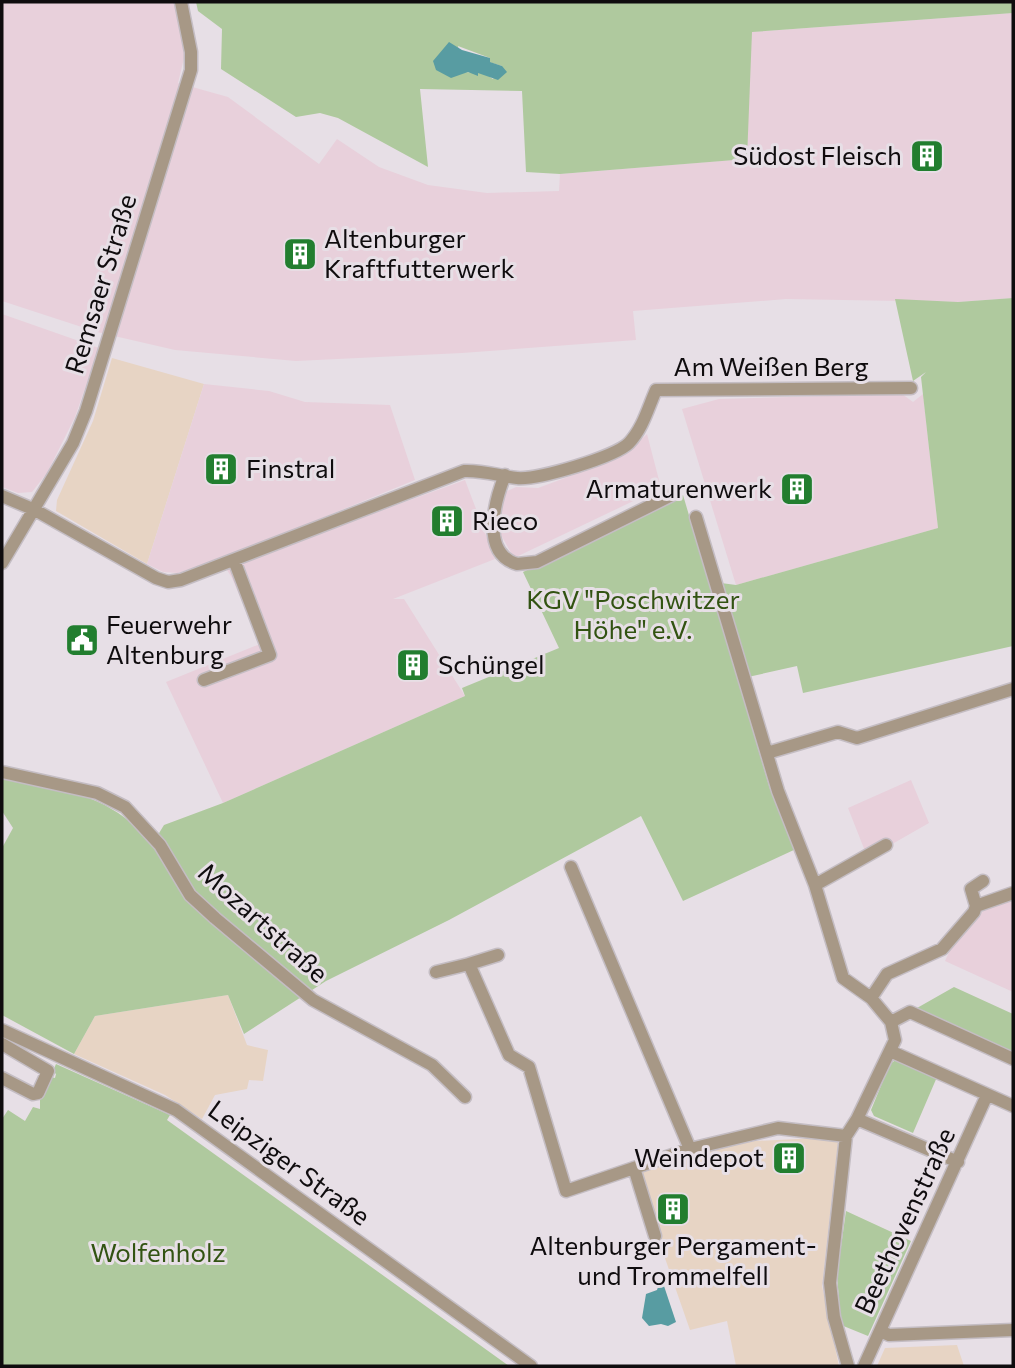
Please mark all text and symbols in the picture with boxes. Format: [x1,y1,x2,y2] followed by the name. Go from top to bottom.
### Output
[908,137,946,175] building icon: Südost Fleisch
[733,139,902,170] place label: Südost Fleisch
[58,190,142,377] street label: Remsaer Straße
[324,222,515,283] place label: Altenburger Kraftfutterwerk
[281,235,319,273] building icon: Altenburger Kraftfutterwerk
[673,350,869,381] street label: Am Weißen Berg
[202,450,240,488] building icon: Finstral
[246,452,335,483] place label: Finstral
[778,470,816,508] building icon: Armaturenwerk
[585,472,772,503] place label: Armaturenwerk
[428,502,466,540] building icon: Rieco
[472,504,538,535] place label: Rieco
[526,583,740,644] park label: KGV "Poschwitzer Höhe" e.V.
[106,608,232,669] place label: Feuerwehr Altenburg
[63,621,101,659] public building icon: Feuerwehr Altenburg
[394,646,432,684] building icon: Schüngel
[438,648,545,679] place label: Schüngel
[193,856,335,988] street label: Mozartstraße
[203,1093,377,1231] street label: Leipziger Straße
[847,1122,960,1318] street label: Beethovenstraße
[770,1139,808,1177] building icon: Weindepot
[634,1141,764,1172] place label: Weindepot
[654,1190,692,1228] building icon: Altenburger Pergament- und Trommelfell
[529,1229,817,1290] place label: Altenburger Pergament- und Trommelfell
[90,1236,226,1267] park label: Wolfenholz

